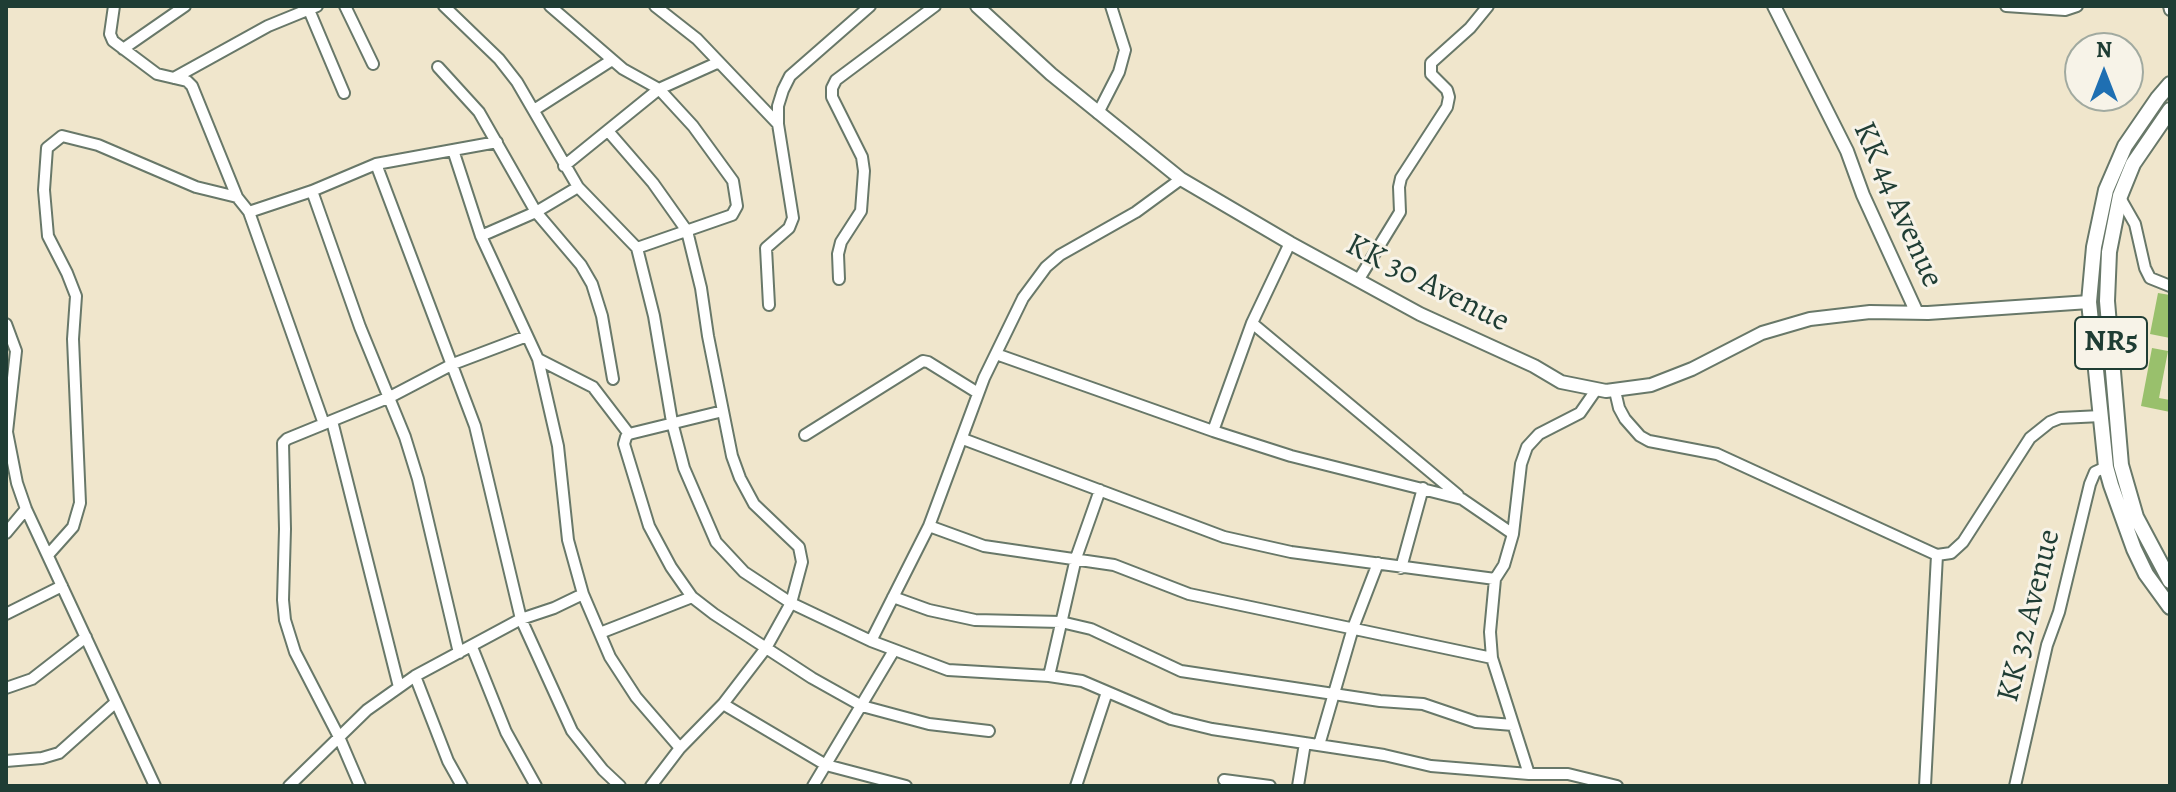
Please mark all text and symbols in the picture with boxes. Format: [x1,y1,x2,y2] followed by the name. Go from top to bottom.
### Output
[2064,32,2144,112] north arrow
[2096,35,2112,65] text: N
[1843,116,1951,294] street label: KK 44 Avenue
[1339,226,1515,342] street label: KK 30 Avenue
[2075,317,2147,369] road number: NR5
[1990,526,2070,706] street label: KK 32 Avenue

